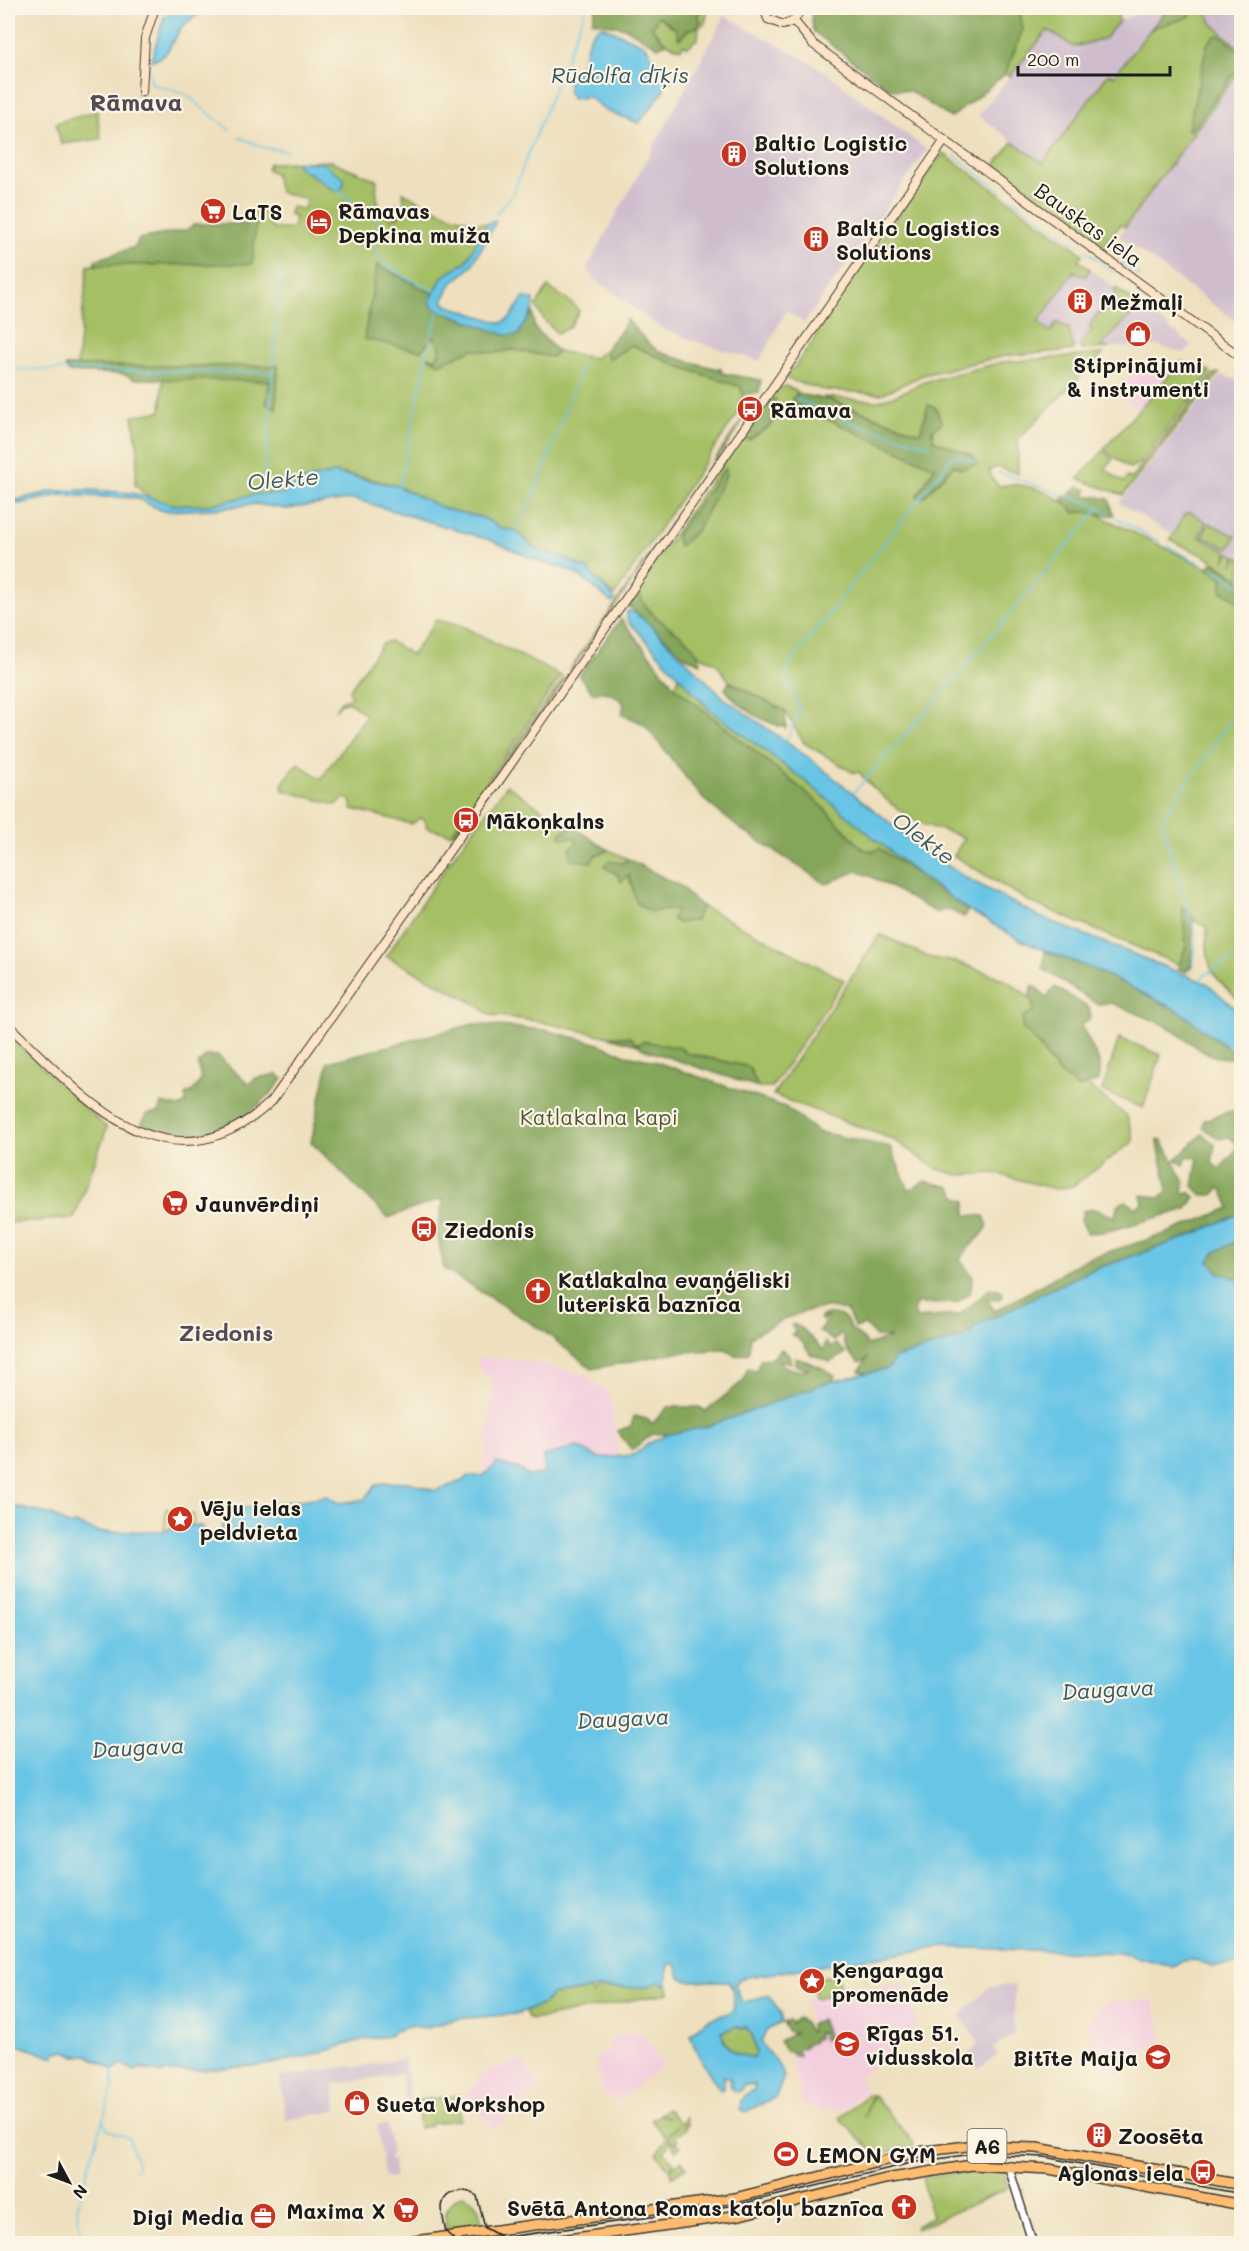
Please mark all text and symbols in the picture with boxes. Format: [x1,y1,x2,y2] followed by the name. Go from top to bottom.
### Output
[1018,39,1170,77] scale bar
[1027,47,1079,71] text: 200 m
[551,60,689,89] water label: Rūdolfa dīķis
[90,86,182,117] district label: Rāmava
[754,129,907,180] place label: Baltic Logistic Solutions
[719,139,749,169] building icon: Baltic Logistic Solutions
[1030,176,1148,272] street label: Bauskas iela
[198,196,228,226] supermarket icon: LaTS
[338,197,490,248] place label: Rāmavas Depkina muiža
[232,198,283,225] place label: LaTS
[304,207,334,237] hotel icon: Rāmavas Depkina muiža
[836,214,1000,265] place label: Baltic Logistics Solutions
[801,224,831,254] building icon: Baltic Logistics Solutions
[1065,286,1095,316] building icon: Mežmaļi
[1100,288,1184,317] place label: Mežmaļi
[1123,319,1153,349] shop icon: Stiprinājumi & instrumenti
[1067,351,1210,402] place label: Stiprinājumi & instrumenti
[735,394,765,424] bus stop icon: Rāmava
[770,396,851,423] place label: Rāmava
[246,461,320,497] water label: Olekte
[451,805,481,835] bus stop icon: Mākoņkalns
[887,805,961,871] water label: Olekte
[486,807,605,836] place label: Mākoņkalns
[520,1103,678,1130] park label: Katlakalna kapi
[160,1188,190,1218] supermarket icon: Jaunvērdiņi
[195,1190,320,1219] place label: Jaunvērdiņi
[409,1214,439,1244] bus stop icon: Ziedonis
[444,1216,534,1243] place label: Ziedonis
[558,1266,791,1317] place label: Katlakalna evaņģēliski luteriskā baznīca
[523,1276,553,1306] church icon: Katlakalna evaņģēliski luteriskā baznīca
[179,1318,273,1347] district label: Ziedonis
[200,1494,301,1545] place label: Vēju ielas peldvieta
[165,1504,195,1534] place icon: Vēju ielas peldvieta
[1061,1672,1155,1706] water label: Daugava
[576,1701,670,1735] water label: Daugava
[91,1730,185,1764] water label: Daugava
[832,1956,949,2007] place label: Ķengaraga promenāde
[797,1966,827,1996] place icon: Ķengaraga promenāde
[866,2019,974,2070] place label: Rīgas 51. vidusskola
[832,2029,862,2059] school or university icon: Rīgas 51. vidusskola
[1143,2042,1173,2072] school or university icon: Bitīte Maija
[1013,2044,1138,2071] place label: Bitīte Maija
[342,2088,372,2118] shop icon: Sueta Workshop
[376,2090,545,2117] place label: Sueta Workshop
[1084,2120,1114,2150] building icon: Zoosēta
[1118,2122,1204,2149] place label: Zoosēta
[968,2129,1006,2163] road number: A6
[771,2139,801,2169] sports icon: LEMON GYM
[806,2141,936,2168] place label: LEMON GYM
[39,2152,99,2212] north arrow
[1188,2157,1218,2187] bus stop icon: Aglonas iela
[1057,2159,1184,2186] place label: Aglonas iela
[69,2181,93,2204] text: N
[889,2192,919,2222] church icon: Svētā Antona Romas katoļu baznīca
[507,2194,884,2223] place label: Svētā Antona Romas katoļu baznīca
[391,2195,421,2225] supermarket icon: Maxima X
[286,2197,386,2224] place label: Maxima X
[248,2201,278,2231] office icon: Digi Media
[132,2203,244,2230] place label: Digi Media

